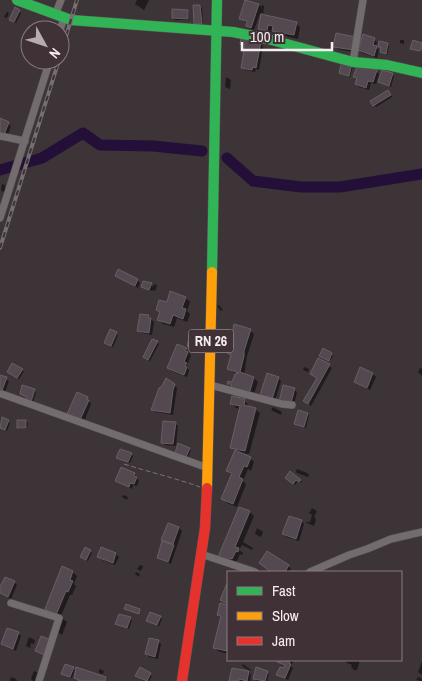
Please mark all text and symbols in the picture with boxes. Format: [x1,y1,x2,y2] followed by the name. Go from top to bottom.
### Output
[20,20,70,70] north arrow
[242,20,332,52] scale bar
[250,26,284,47] text: 100 m
[45,44,65,62] text: N
[188,330,234,352] road number: RN 26
[227,571,402,661] legend
[272,580,296,601] text: Fast
[272,605,299,626] text: Slow
[272,630,295,651] text: Jam

